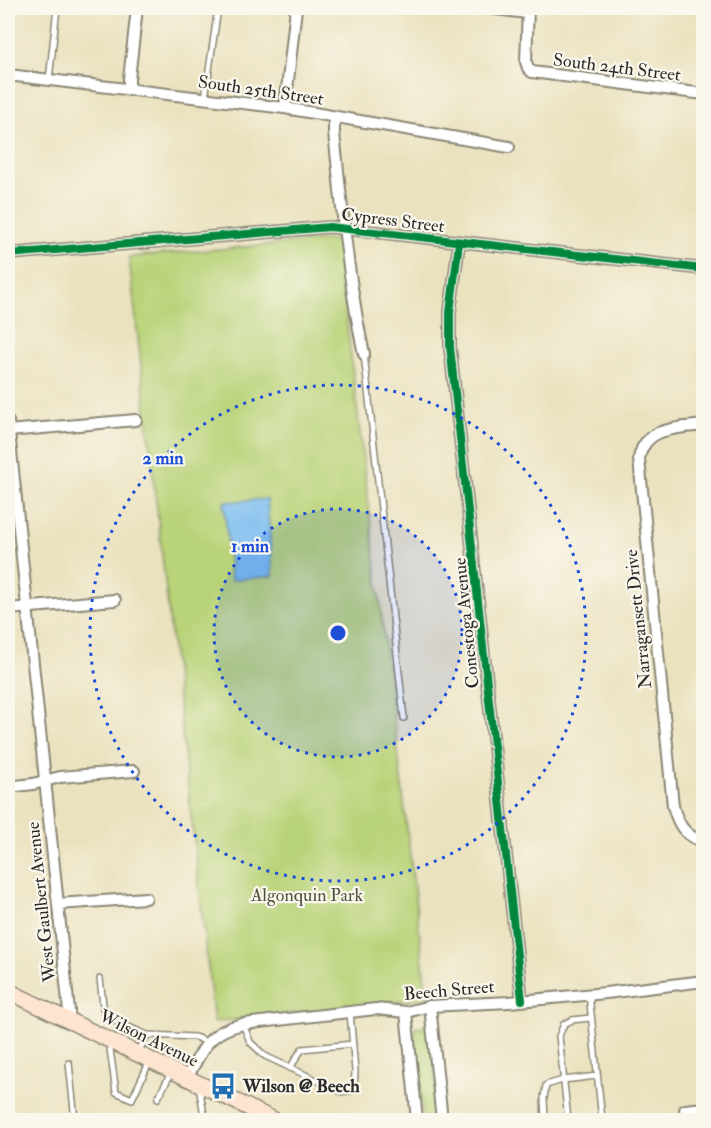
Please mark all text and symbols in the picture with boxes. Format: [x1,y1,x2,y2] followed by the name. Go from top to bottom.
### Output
[552,48,682,87] street label: South 24th Street
[197,70,325,111] street label: South 25th Street
[340,203,446,238] street label: Cypress Street
[143,447,184,470] text: 2 min
[231,535,270,558] text: 1 min
[620,548,657,690] street label: Narragansett Drive
[448,556,485,690] street label: Conestoga Avenue
[328,623,348,643] centre of rings
[22,820,61,984] street label: West Gaulbert Avenue
[250,884,363,907] park label: Algonquin Park
[403,975,495,1006] street label: Beech Street
[94,1004,203,1073] street label: Wilson Avenue
[208,1071,238,1101] bus stop icon: Wilson @ Beech
[242,1075,360,1098] place label: Wilson @ Beech

